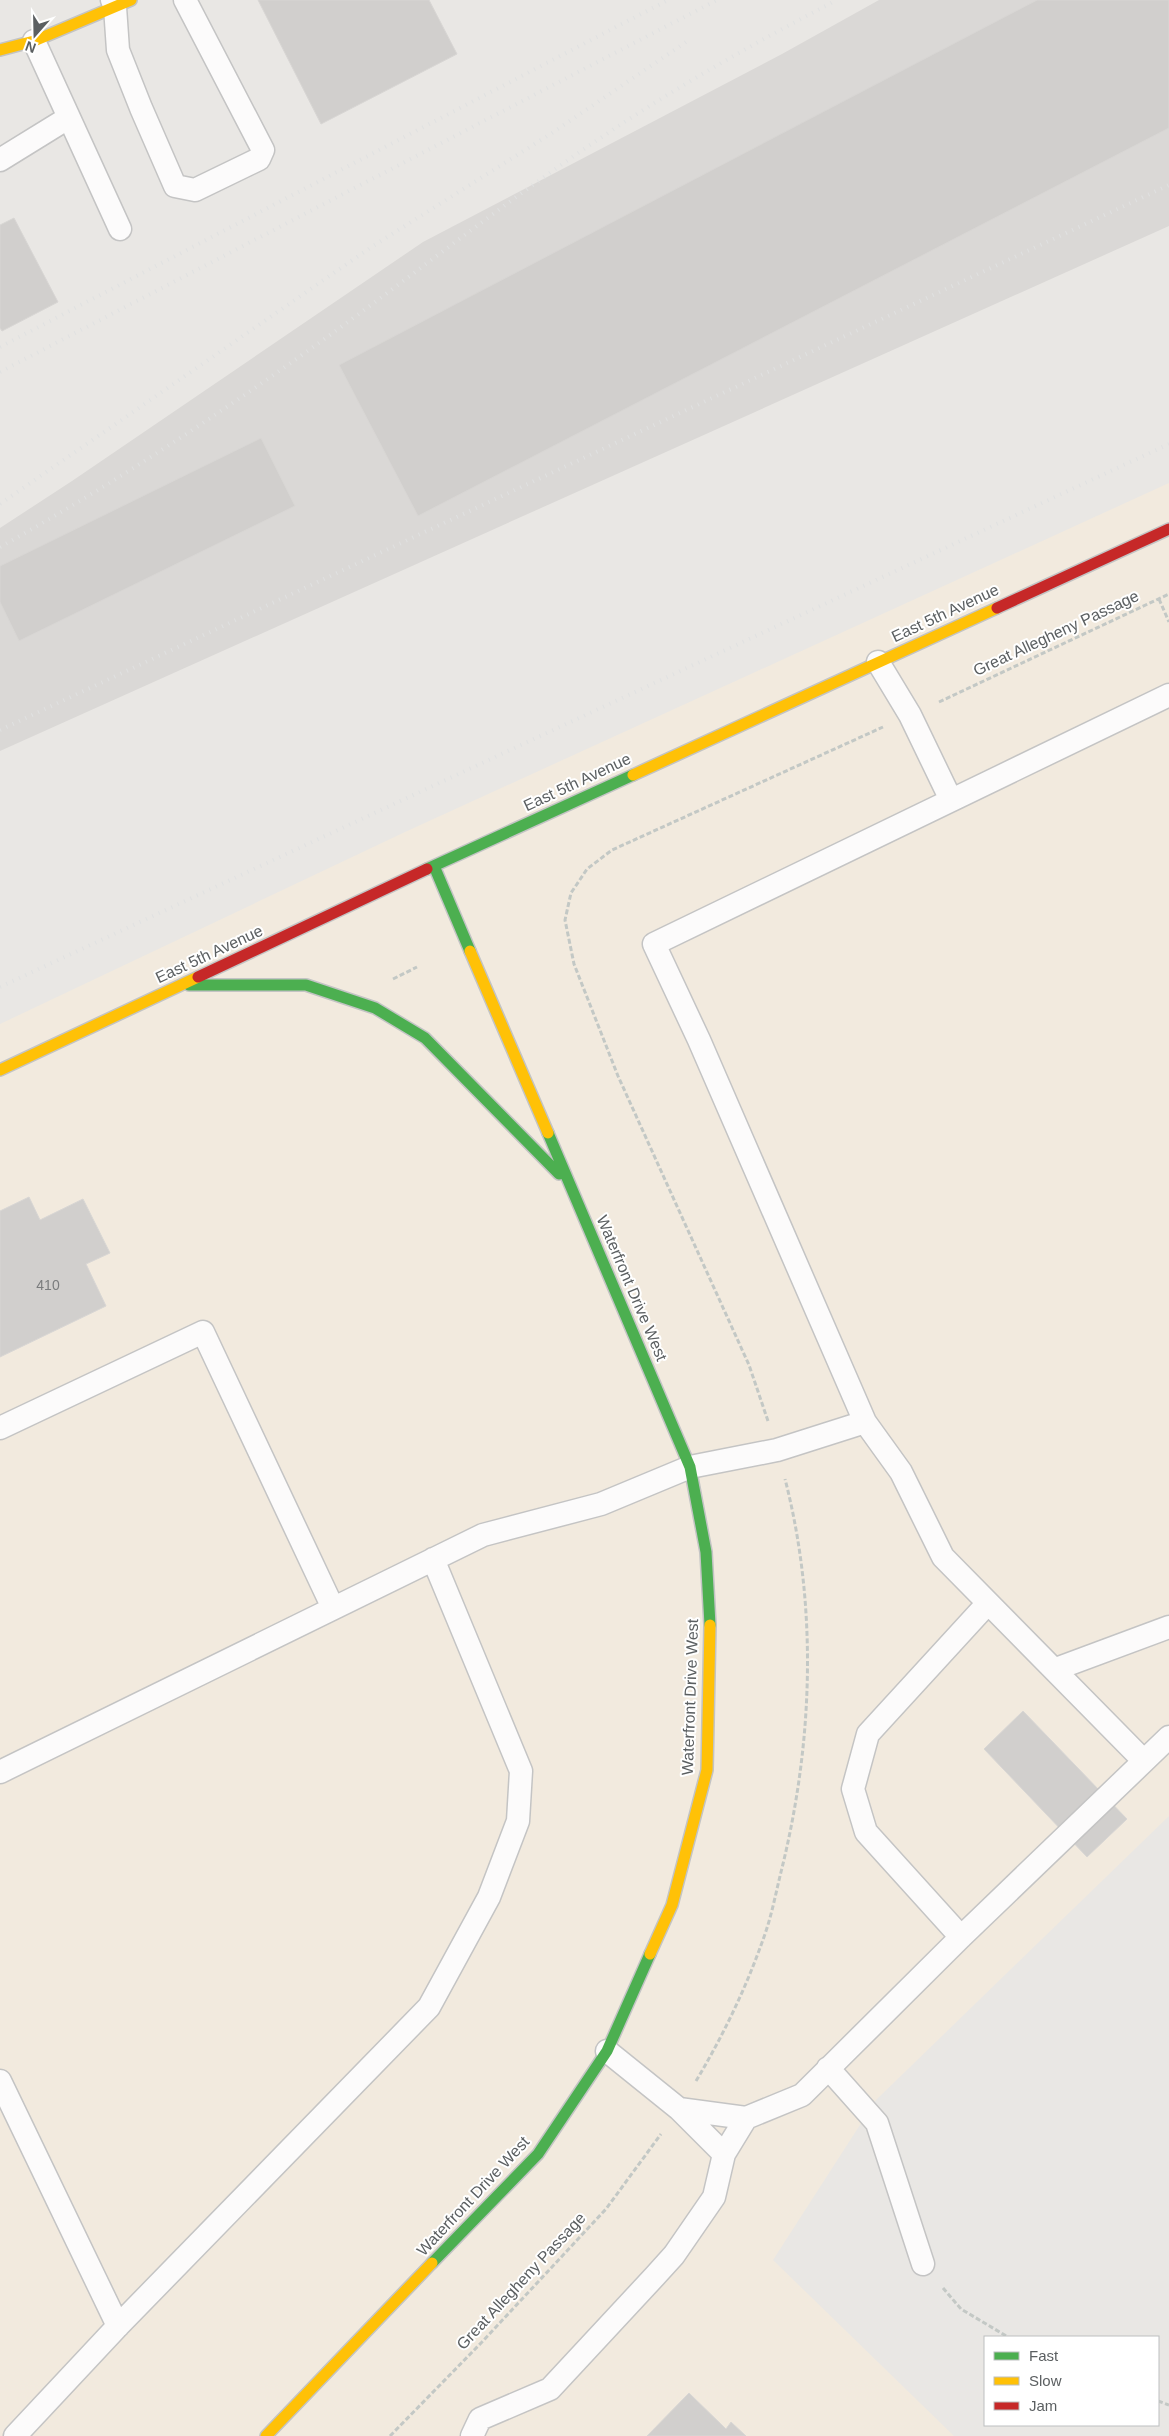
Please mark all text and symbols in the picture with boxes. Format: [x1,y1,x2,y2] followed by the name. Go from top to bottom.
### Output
[10,10,60,60] north arrow
[23,38,38,56] text: N
[889,581,1001,645] street label: East 5th Avenue
[971,587,1142,679] street label: Great Allegheny Passage
[521,750,633,814] street label: East 5th Avenue
[153,922,265,986] street label: East 5th Avenue
[594,1213,671,1364] street label: Waterfront Drive West
[36,1277,60,1293] house number: 410
[679,1618,701,1775] street label: Waterfront Drive West
[413,2133,533,2259] street label: Waterfront Drive West
[453,2209,589,2353] street label: Great Allegheny Passage
[984,2336,1159,2426] legend
[1029,2347,1059,2364] text: Fast
[1029,2372,1062,2389] text: Slow
[1029,2397,1057,2414] text: Jam

